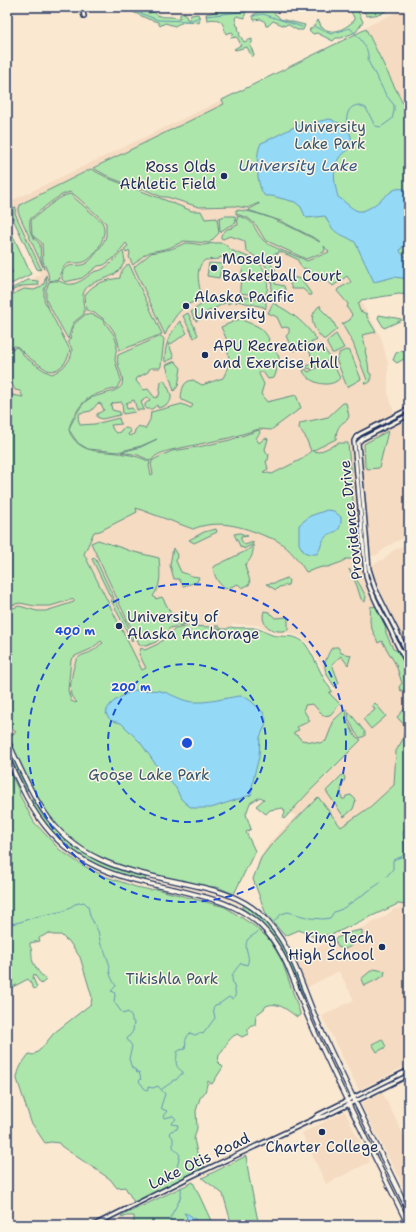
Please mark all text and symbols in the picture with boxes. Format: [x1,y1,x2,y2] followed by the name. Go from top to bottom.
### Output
[294,117,366,154] park label: University Lake Park
[238,155,358,176] water label: University Lake
[120,157,216,194] place label: Ross Olds Athletic Field
[219,171,229,181] marker: Ross Olds Athletic Field
[222,249,342,286] place label: Moseley Basketball Court
[209,263,219,273] marker: Moseley Basketball Court
[194,287,294,324] place label: Alaska Pacific University
[181,301,191,311] marker: Alaska Pacific University
[213,336,339,373] place label: APU Recreation and Exercise Hall
[200,350,210,360] marker: APU Recreation and Exercise Hall
[335,459,367,581] street label: Providence Drive
[127,607,260,644] place label: University of Alaska Anchorage
[114,621,124,631] marker: University of Alaska Anchorage
[55,623,95,639] text: 400 m
[111,679,151,695] text: 200 m
[180,736,194,750] centre of rings
[88,765,210,785] park label: Goose Lake Park
[288,928,374,965] place label: King Tech High School
[377,942,387,952] marker: King Tech High School
[126,969,218,989] park label: Tikishla Park
[317,1127,327,1137] marker: Charter College
[145,1128,253,1194] street label: Lake Otis Road
[265,1137,379,1157] place label: Charter College

